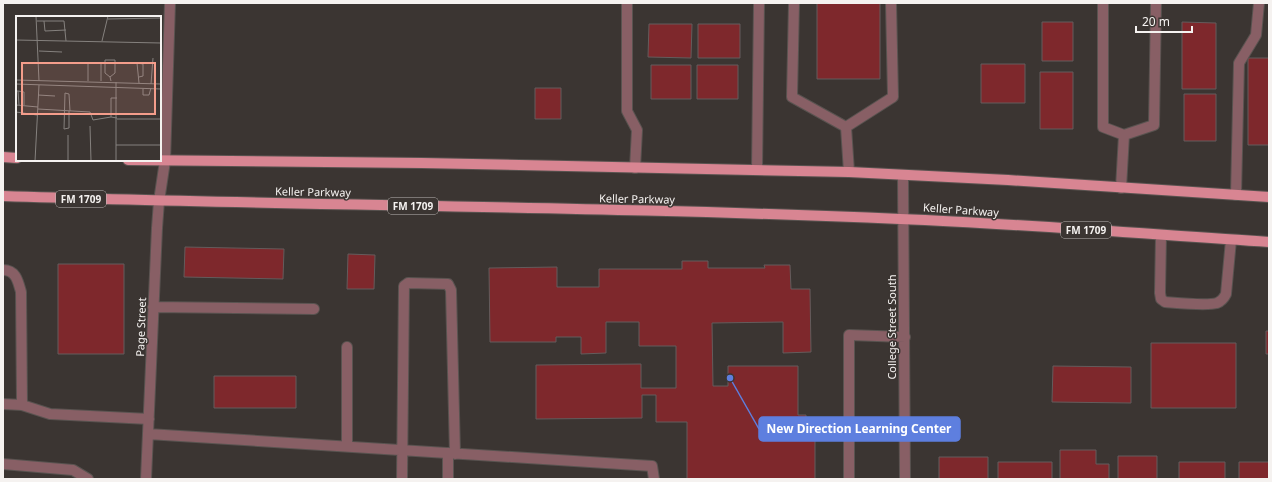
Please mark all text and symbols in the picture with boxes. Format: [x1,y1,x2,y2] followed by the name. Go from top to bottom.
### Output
[1136,8,1192,34] scale bar
[1142,13,1170,30] text: 20 m
[16,16,161,161] inset map
[275,183,352,200] street label: Keller Parkway
[599,190,676,207] street label: Keller Parkway
[56,191,106,207] road number: FM 1709
[388,198,438,214] road number: FM 1709
[923,199,1000,220] street label: Keller Parkway
[1061,222,1111,238] road number: FM 1709
[884,274,899,380] street label: College Street South
[132,297,149,357] street label: Page Street
[759,417,960,441] callout: New Direction Learning Center
[767,420,952,437] text: New Direction Learning Center

